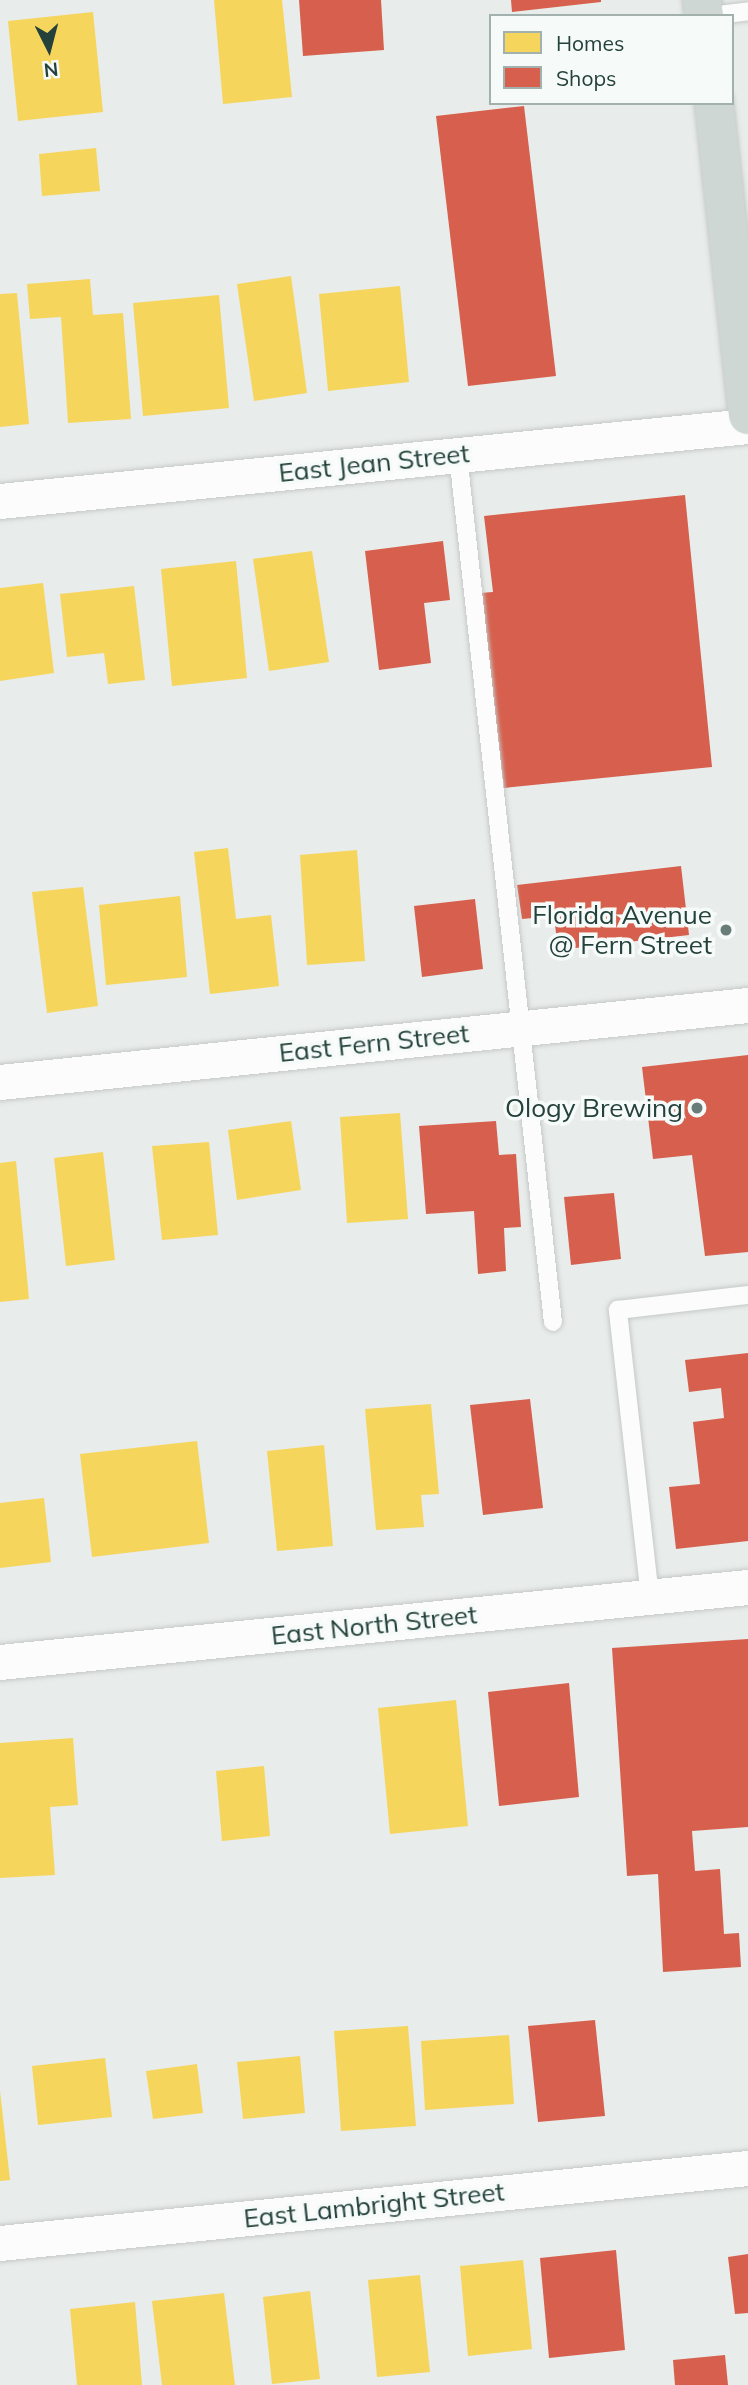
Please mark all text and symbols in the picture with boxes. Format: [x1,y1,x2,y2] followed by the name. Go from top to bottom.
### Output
[14,14,84,84] north arrow
[489,14,734,105] legend
[556,30,624,56] text: Homes
[43,57,60,83] text: N
[556,65,616,91] text: Shops
[277,437,471,489] street label: East Jean Street
[532,899,712,960] place label: Florida Avenue @ Fern Street
[718,922,734,938] marker: Florida Avenue @ Fern Street
[277,1018,471,1068] street label: East Fern Street
[505,1092,683,1124] place label: Ology Brewing
[689,1100,705,1116] marker: Ology Brewing
[270,1599,478,1651] street label: East North Street
[242,2176,506,2234] street label: East Lambright Street

